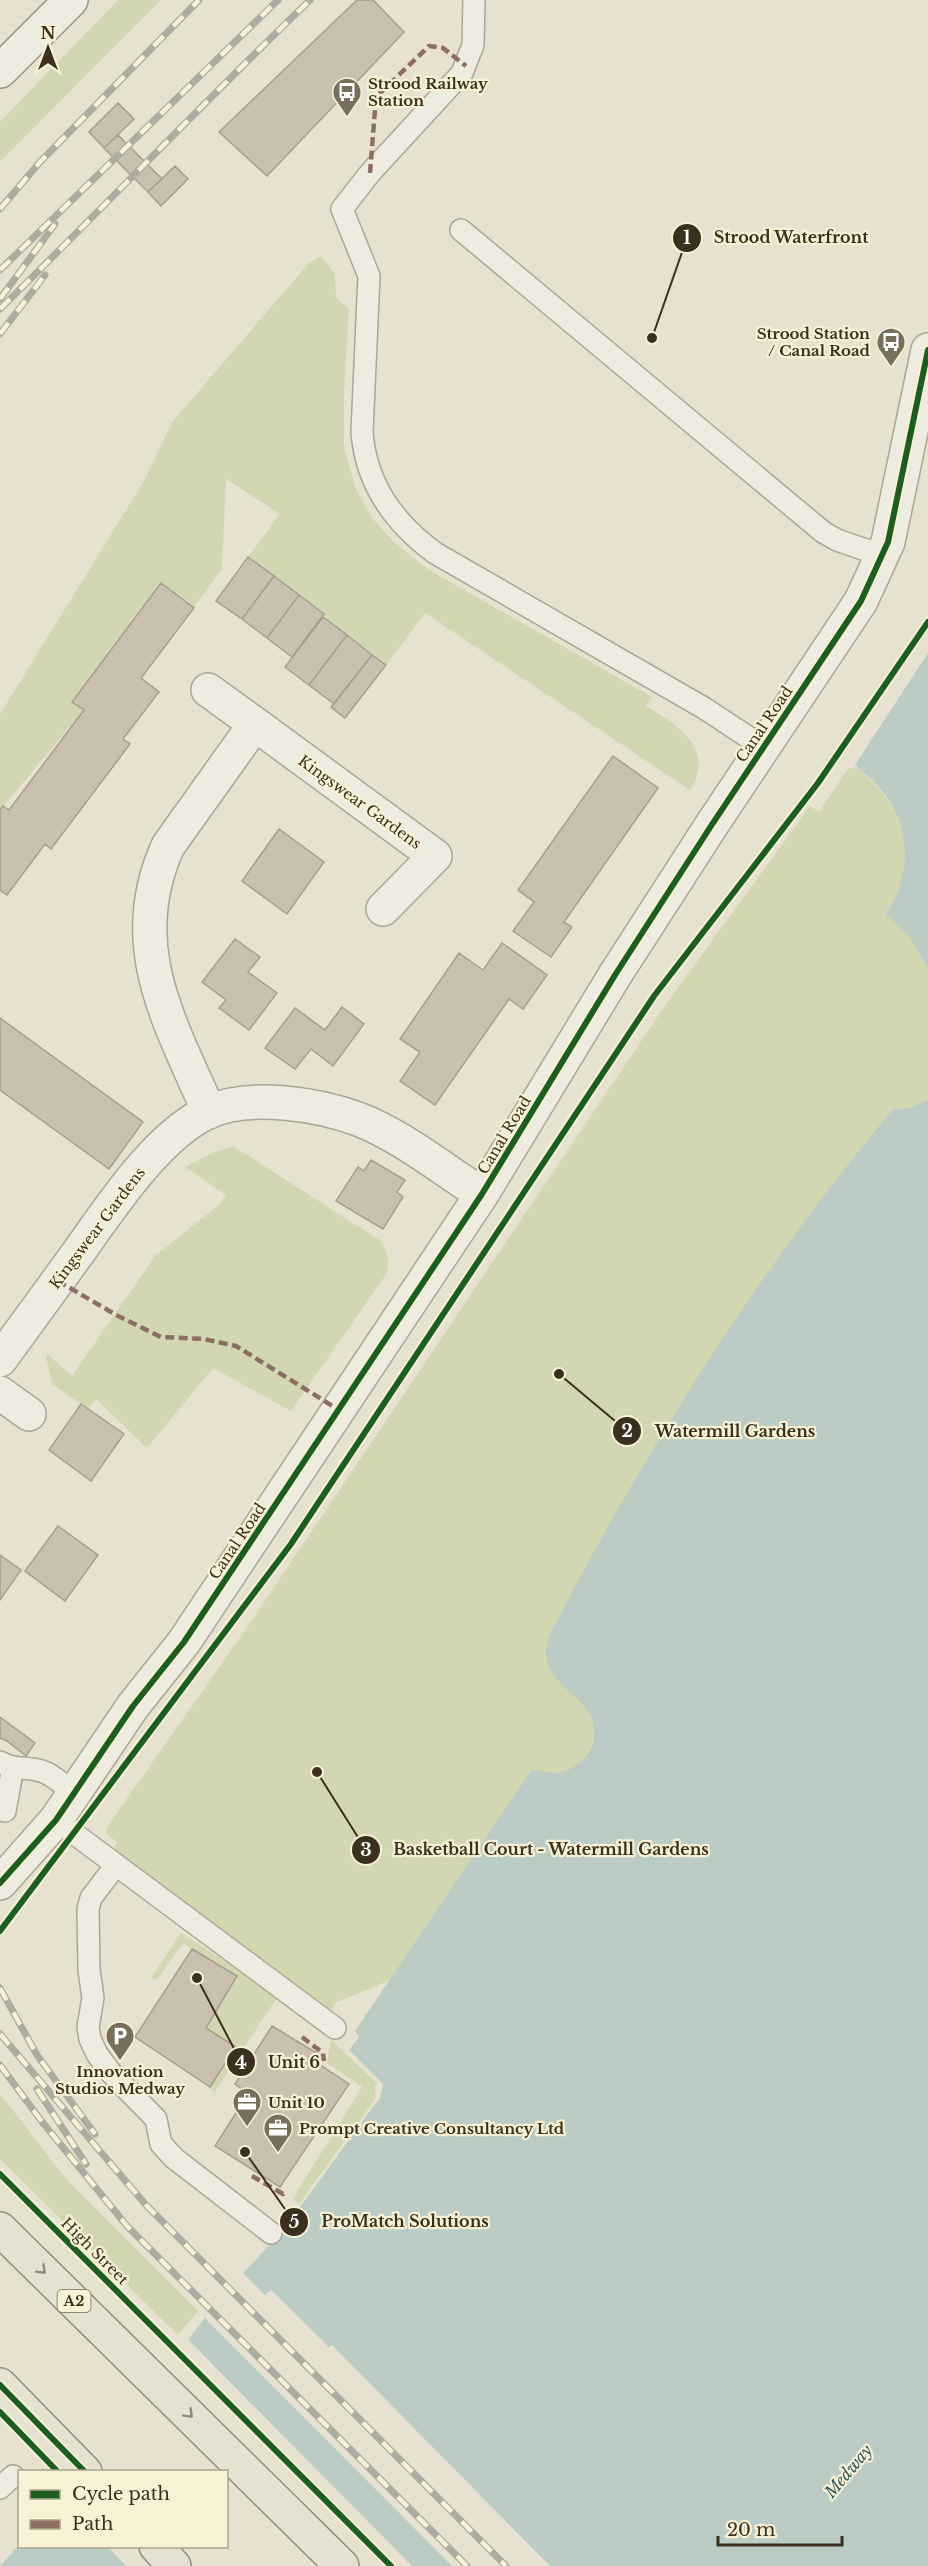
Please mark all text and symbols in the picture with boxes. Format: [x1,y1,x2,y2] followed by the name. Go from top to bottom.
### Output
[18,18,78,78] north arrow
[40,23,56,43] text: N
[368,74,488,110] place label: Strood Railway Station
[331,76,363,118] bus stop icon: Strood Railway Station
[672,221,881,255] callout: Strood Waterfront
[683,227,691,249] text: 1
[714,227,869,247] text: Strood Waterfront
[757,324,871,360] place label: Strood Station / Canal Road
[875,326,907,368] bus stop icon: Strood Station / Canal Road
[731,682,797,766] street label: Canal Road
[295,751,425,853] street label: Kingswear Gardens
[473,1092,535,1178] street label: Canal Road
[45,1163,149,1293] street label: Kingswear Gardens
[612,1414,827,1448] callout: Watermill Gardens
[621,1420,633,1442] text: 2
[654,1421,815,1441] text: Watermill Gardens
[204,1499,270,1583] street label: Canal Road
[351,1833,721,1867] callout: Basketball Court - Watermill Gardens
[360,1839,372,1861] text: 3
[393,1839,709,1859] text: Basketball Court - Watermill Gardens
[104,2020,136,2062] parking icon: Innovation Studios Medway
[226,2045,332,2079] callout: Unit 6
[235,2052,247,2074] text: 4
[268,2052,320,2072] text: Unit 6
[55,2062,185,2098] place label: Innovation Studios Medway
[231,2086,263,2128] office icon: Unit 10
[268,2093,325,2112] place label: Unit 10
[262,2112,294,2154] office icon: Prompt Creative Consultancy Ltd
[299,2119,565,2138] place label: Prompt Creative Consultancy Ltd
[279,2205,500,2239] callout: ProMatch Solutions
[289,2211,299,2233] text: 5
[321,2211,489,2231] text: ProMatch Solutions
[57,2213,133,2289] street label: High Street
[34,2262,45,2273] one-way arrow
[58,2290,90,2312] road number: A2
[181,2406,192,2417] one-way arrow
[819,2440,876,2502] water label: Medway
[18,2470,228,2548] legend
[72,2483,170,2505] text: Cycle path
[718,2509,842,2547] scale bar
[72,2513,113,2535] text: Path
[727,2519,775,2541] text: 20 m

